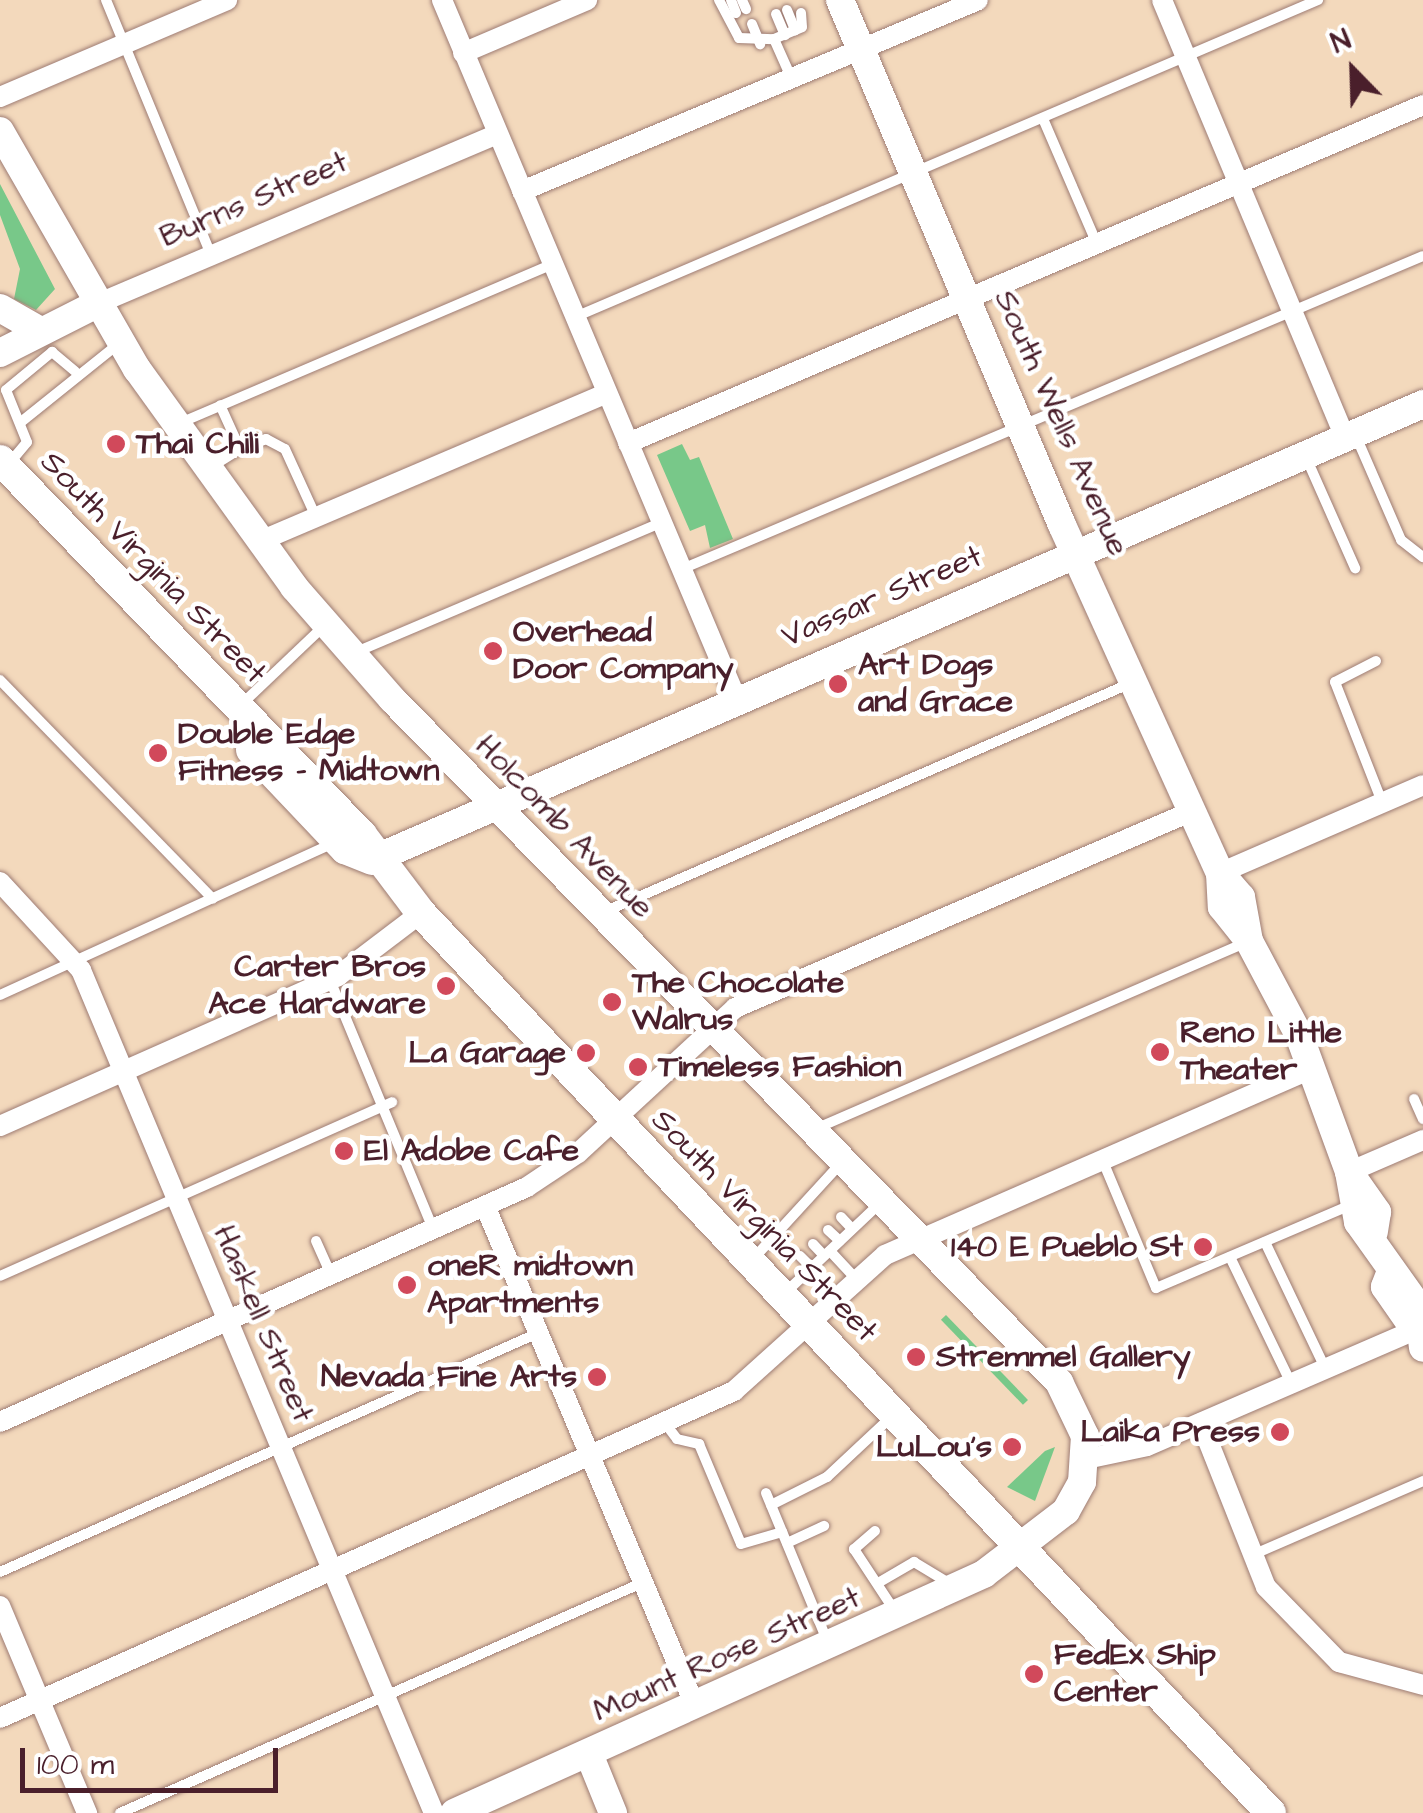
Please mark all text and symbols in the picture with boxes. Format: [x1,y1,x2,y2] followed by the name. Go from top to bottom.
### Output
[1303,20,1403,120] north arrow
[1325,21,1357,63] text: N
[154,143,354,257] street label: Burns Street
[985,284,1137,562] street label: South Wells Avenue
[136,425,259,463] place label: Thai Chili
[105,433,127,455] marker: Thai Chili
[32,444,274,692] street label: South Virginia Street
[776,538,988,656] street label: Vassar Street
[513,614,733,689] place label: Overhead Door Company
[482,640,504,662] marker: Overhead Door Company
[858,647,1013,722] place label: Art Dogs and Grace
[827,673,849,695] marker: Art Dogs and Grace
[178,716,439,791] place label: Double Edge Fitness - Midtown
[467,727,661,927] street label: Holcomb Avenue
[147,742,169,764] marker: Double Edge Fitness - Midtown
[208,949,426,1024] place label: Carter Bros Ace Hardware
[632,965,844,1040] place label: The Chocolate Walrus
[435,975,457,997] marker: Carter Bros Ace Hardware
[601,991,623,1013] marker: The Chocolate Walrus
[1180,1015,1342,1090] place label: Reno Little Theater
[409,1034,566,1072] place label: La Garage
[1149,1041,1171,1063] marker: Reno Little Theater
[575,1042,597,1064] marker: La Garage
[658,1048,901,1086] place label: Timeless Fashion
[627,1056,649,1078] marker: Timeless Fashion
[643,1102,885,1350] street label: South Virginia Street
[364,1132,579,1170] place label: El Adobe Cafe
[333,1140,355,1162] marker: El Adobe Cafe
[204,1220,322,1428] street label: Haskell Street
[951,1228,1183,1266] place label: 140 E Pueblo St
[1192,1236,1214,1258] marker: 140 E Pueblo St
[427,1248,633,1323] place label: oneR midtown Apartments
[396,1274,418,1296] marker: oneR midtown Apartments
[936,1338,1190,1376] place label: Stremmel Gallery
[905,1346,927,1368] marker: Stremmel Gallery
[321,1358,577,1396] place label: Nevada Fine Arts
[586,1366,608,1388] marker: Nevada Fine Arts
[1080,1413,1260,1451] place label: Laika Press
[1269,1421,1291,1443] marker: Laika Press
[876,1428,992,1466] place label: LuLou's
[1001,1436,1023,1458] marker: LuLou's
[588,1579,866,1731] street label: Mount Rose Street
[1054,1637,1216,1712] place label: FedEx Ship Center
[1023,1663,1045,1685] marker: FedEx Ship Center
[25,1728,282,1790] scale bar
[37,1744,114,1786] text: 100 m

